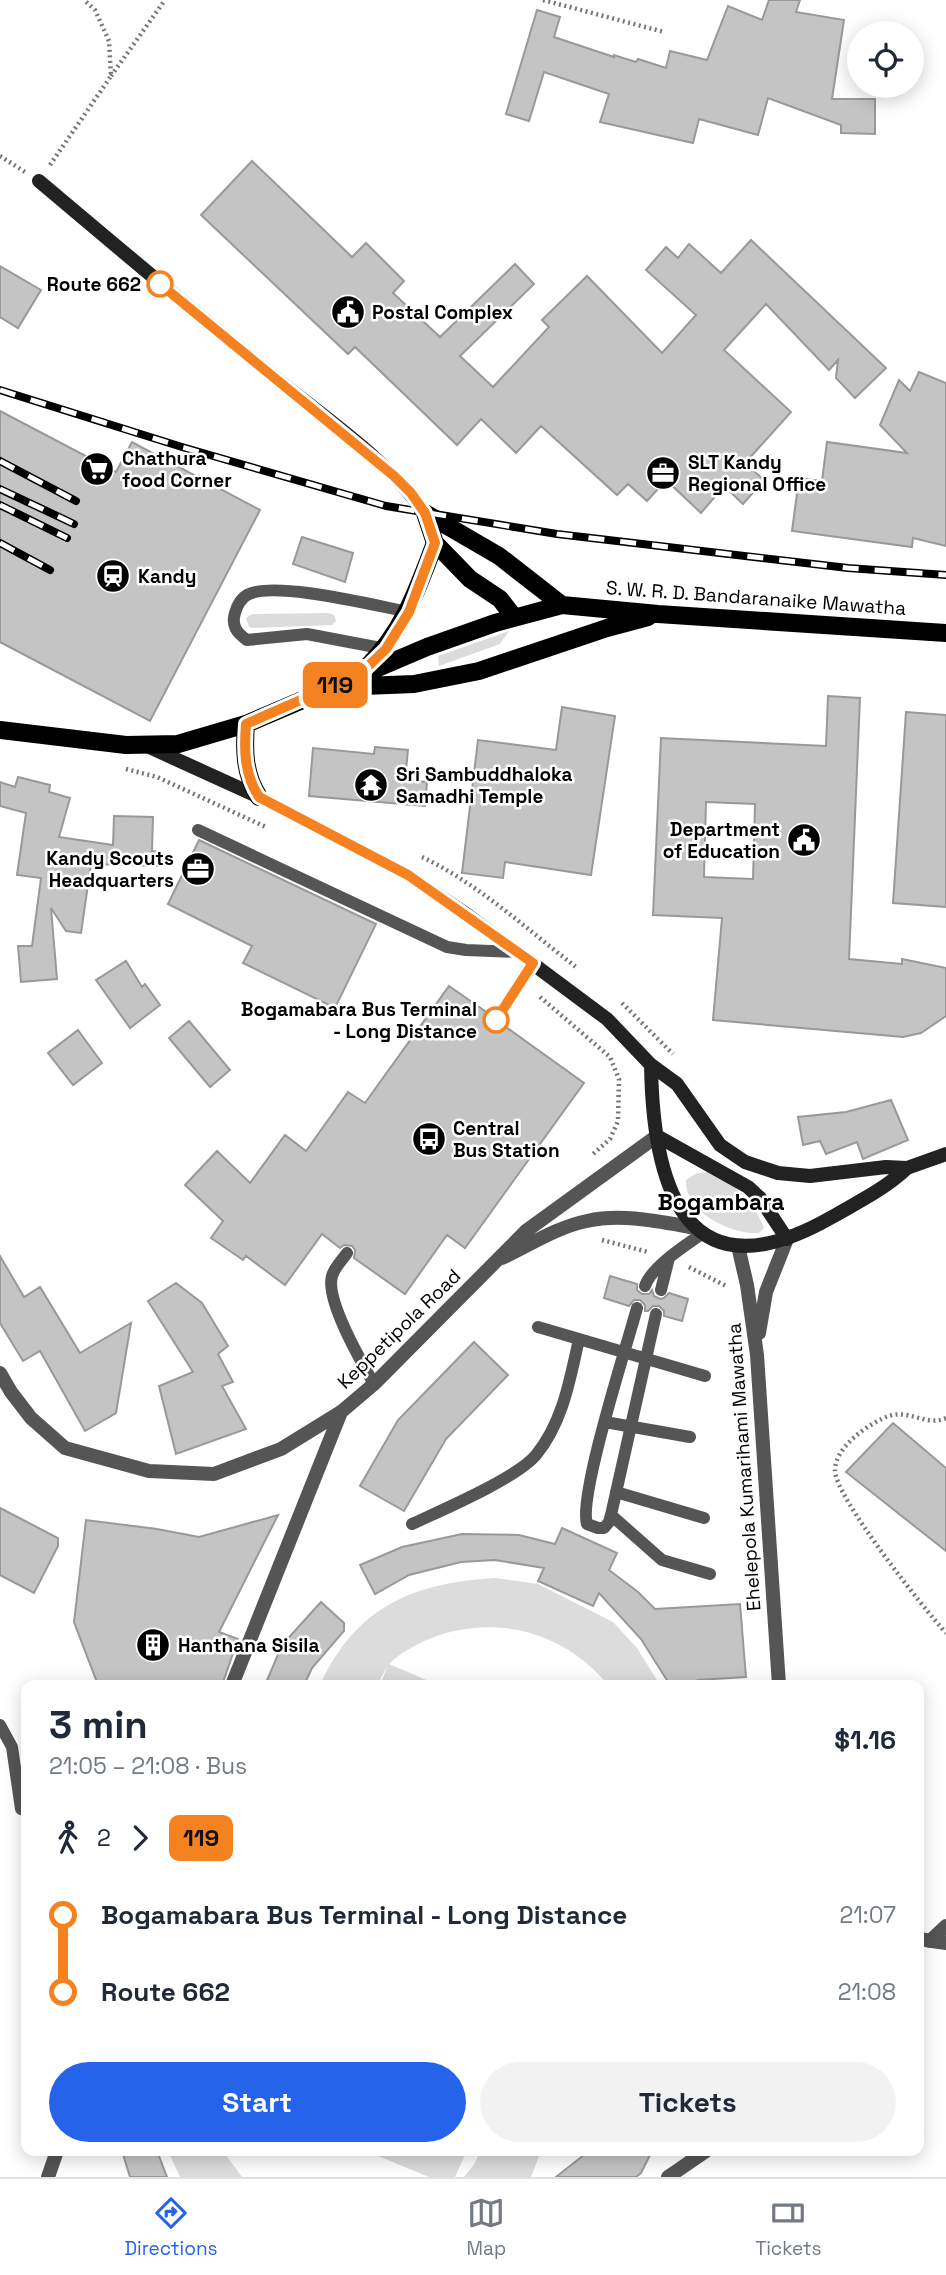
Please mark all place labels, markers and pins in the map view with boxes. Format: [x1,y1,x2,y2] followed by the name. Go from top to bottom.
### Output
[147,271,173,297] marker: Route 662
[47,272,141,297] place label: Route 662
[329,293,367,331] public building icon: Postal Complex
[372,300,513,325] place label: Postal Complex
[122,446,232,493] place label: Chathura food Corner
[78,450,116,488] supermarket icon: Chathura food Corner
[688,450,826,497] place label: SLT Kandy Regional Office
[644,454,682,492] office icon: SLT Kandy Regional Office
[94,557,132,595] station icon: Kandy
[138,564,196,589] place label: Kandy
[396,762,573,809] place label: Sri Sambuddhaloka Samadhi Temple
[352,766,390,804] temple icon: Sri Sambuddhaloka Samadhi Temple
[663,817,780,864] place label: Department of Education
[785,821,823,859] public building icon: Department of Education
[46,846,174,893] place label: Kandy Scouts Headquarters
[179,850,217,888] office icon: Kandy Scouts Headquarters
[241,997,477,1044] place label: Bogamabara Bus Terminal - Long Distance
[483,1007,509,1033] marker: Bogamabara Bus Terminal - Long Distance
[453,1116,560,1163] place label: Central Bus Station
[410,1120,448,1158] bus stop icon: Central Bus Station
[134,1626,172,1664] building icon: Hanthana Sisila
[178,1633,319,1658] place label: Hanthana Sisila

